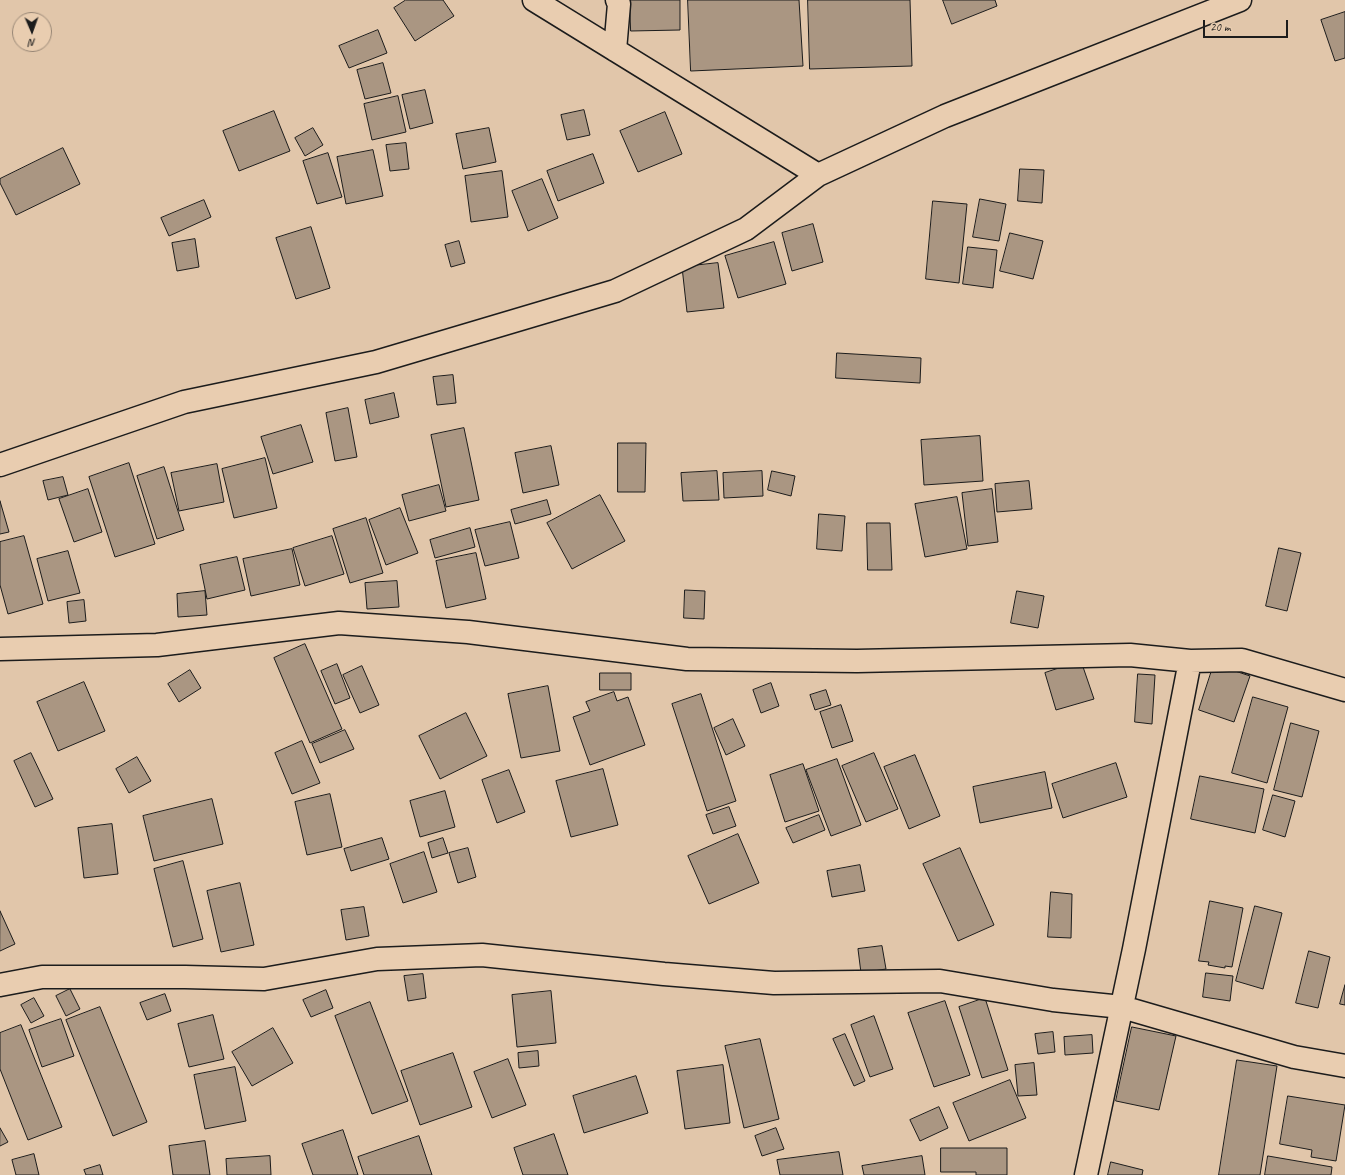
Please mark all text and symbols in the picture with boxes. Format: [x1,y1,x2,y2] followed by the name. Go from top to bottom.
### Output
[12,12,52,52] north arrow
[1205,12,1290,38] scale bar
[1210,19,1230,35] text: 20 m
[29,36,36,50] text: N

